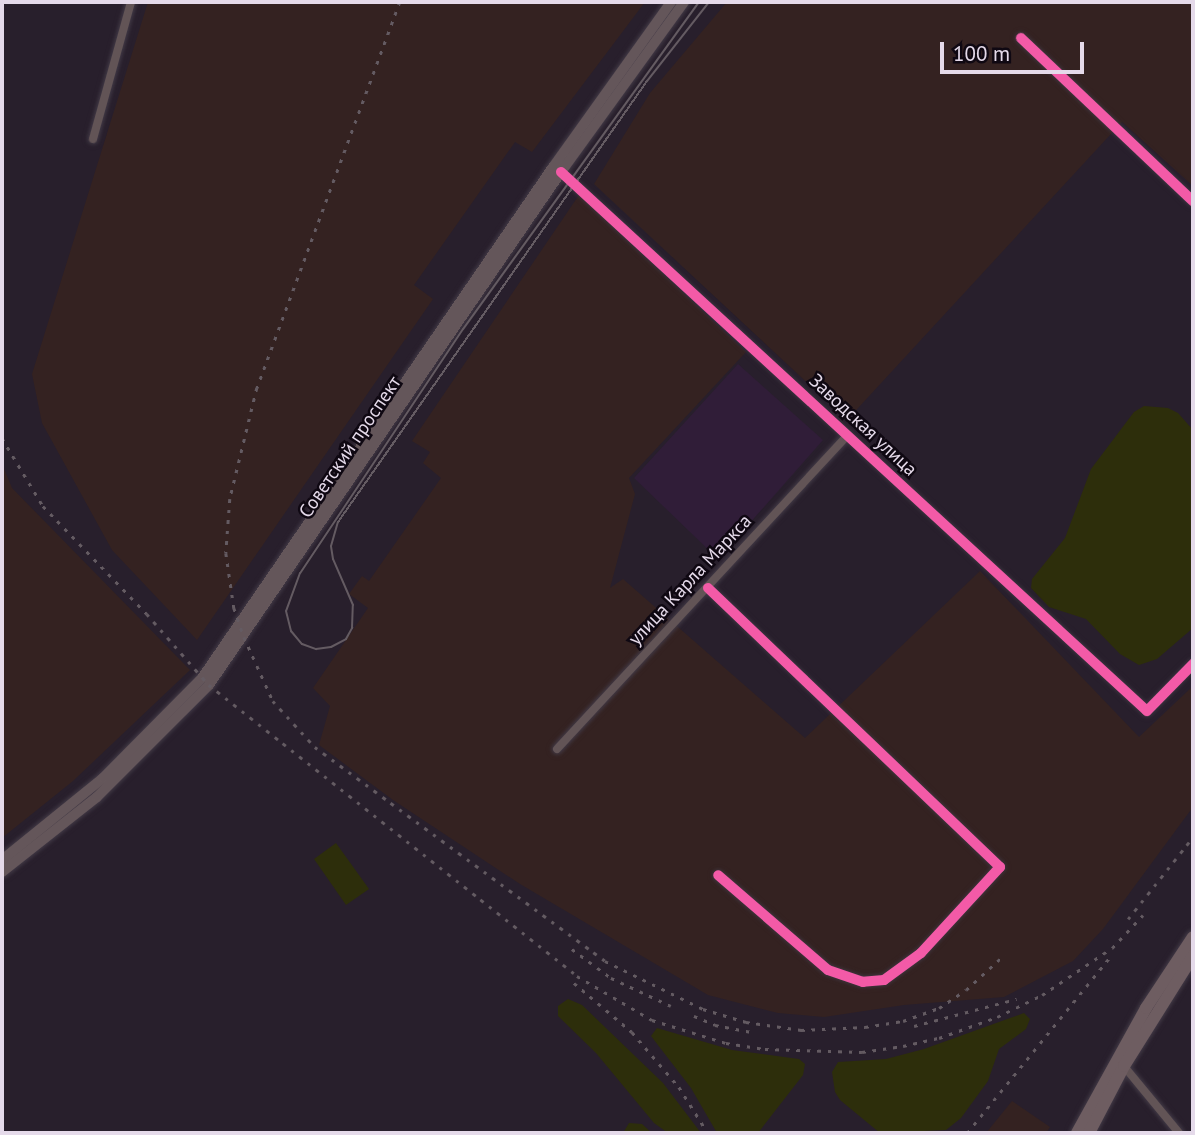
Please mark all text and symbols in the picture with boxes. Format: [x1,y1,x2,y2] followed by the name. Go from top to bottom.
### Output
[943,28,1086,72] scale bar
[953,40,1010,67] text: 100 m
[804,369,922,481] street label: Заводская улица
[294,372,406,522] street label: Советский проспект
[624,510,756,650] street label: улица Карла Маркса

